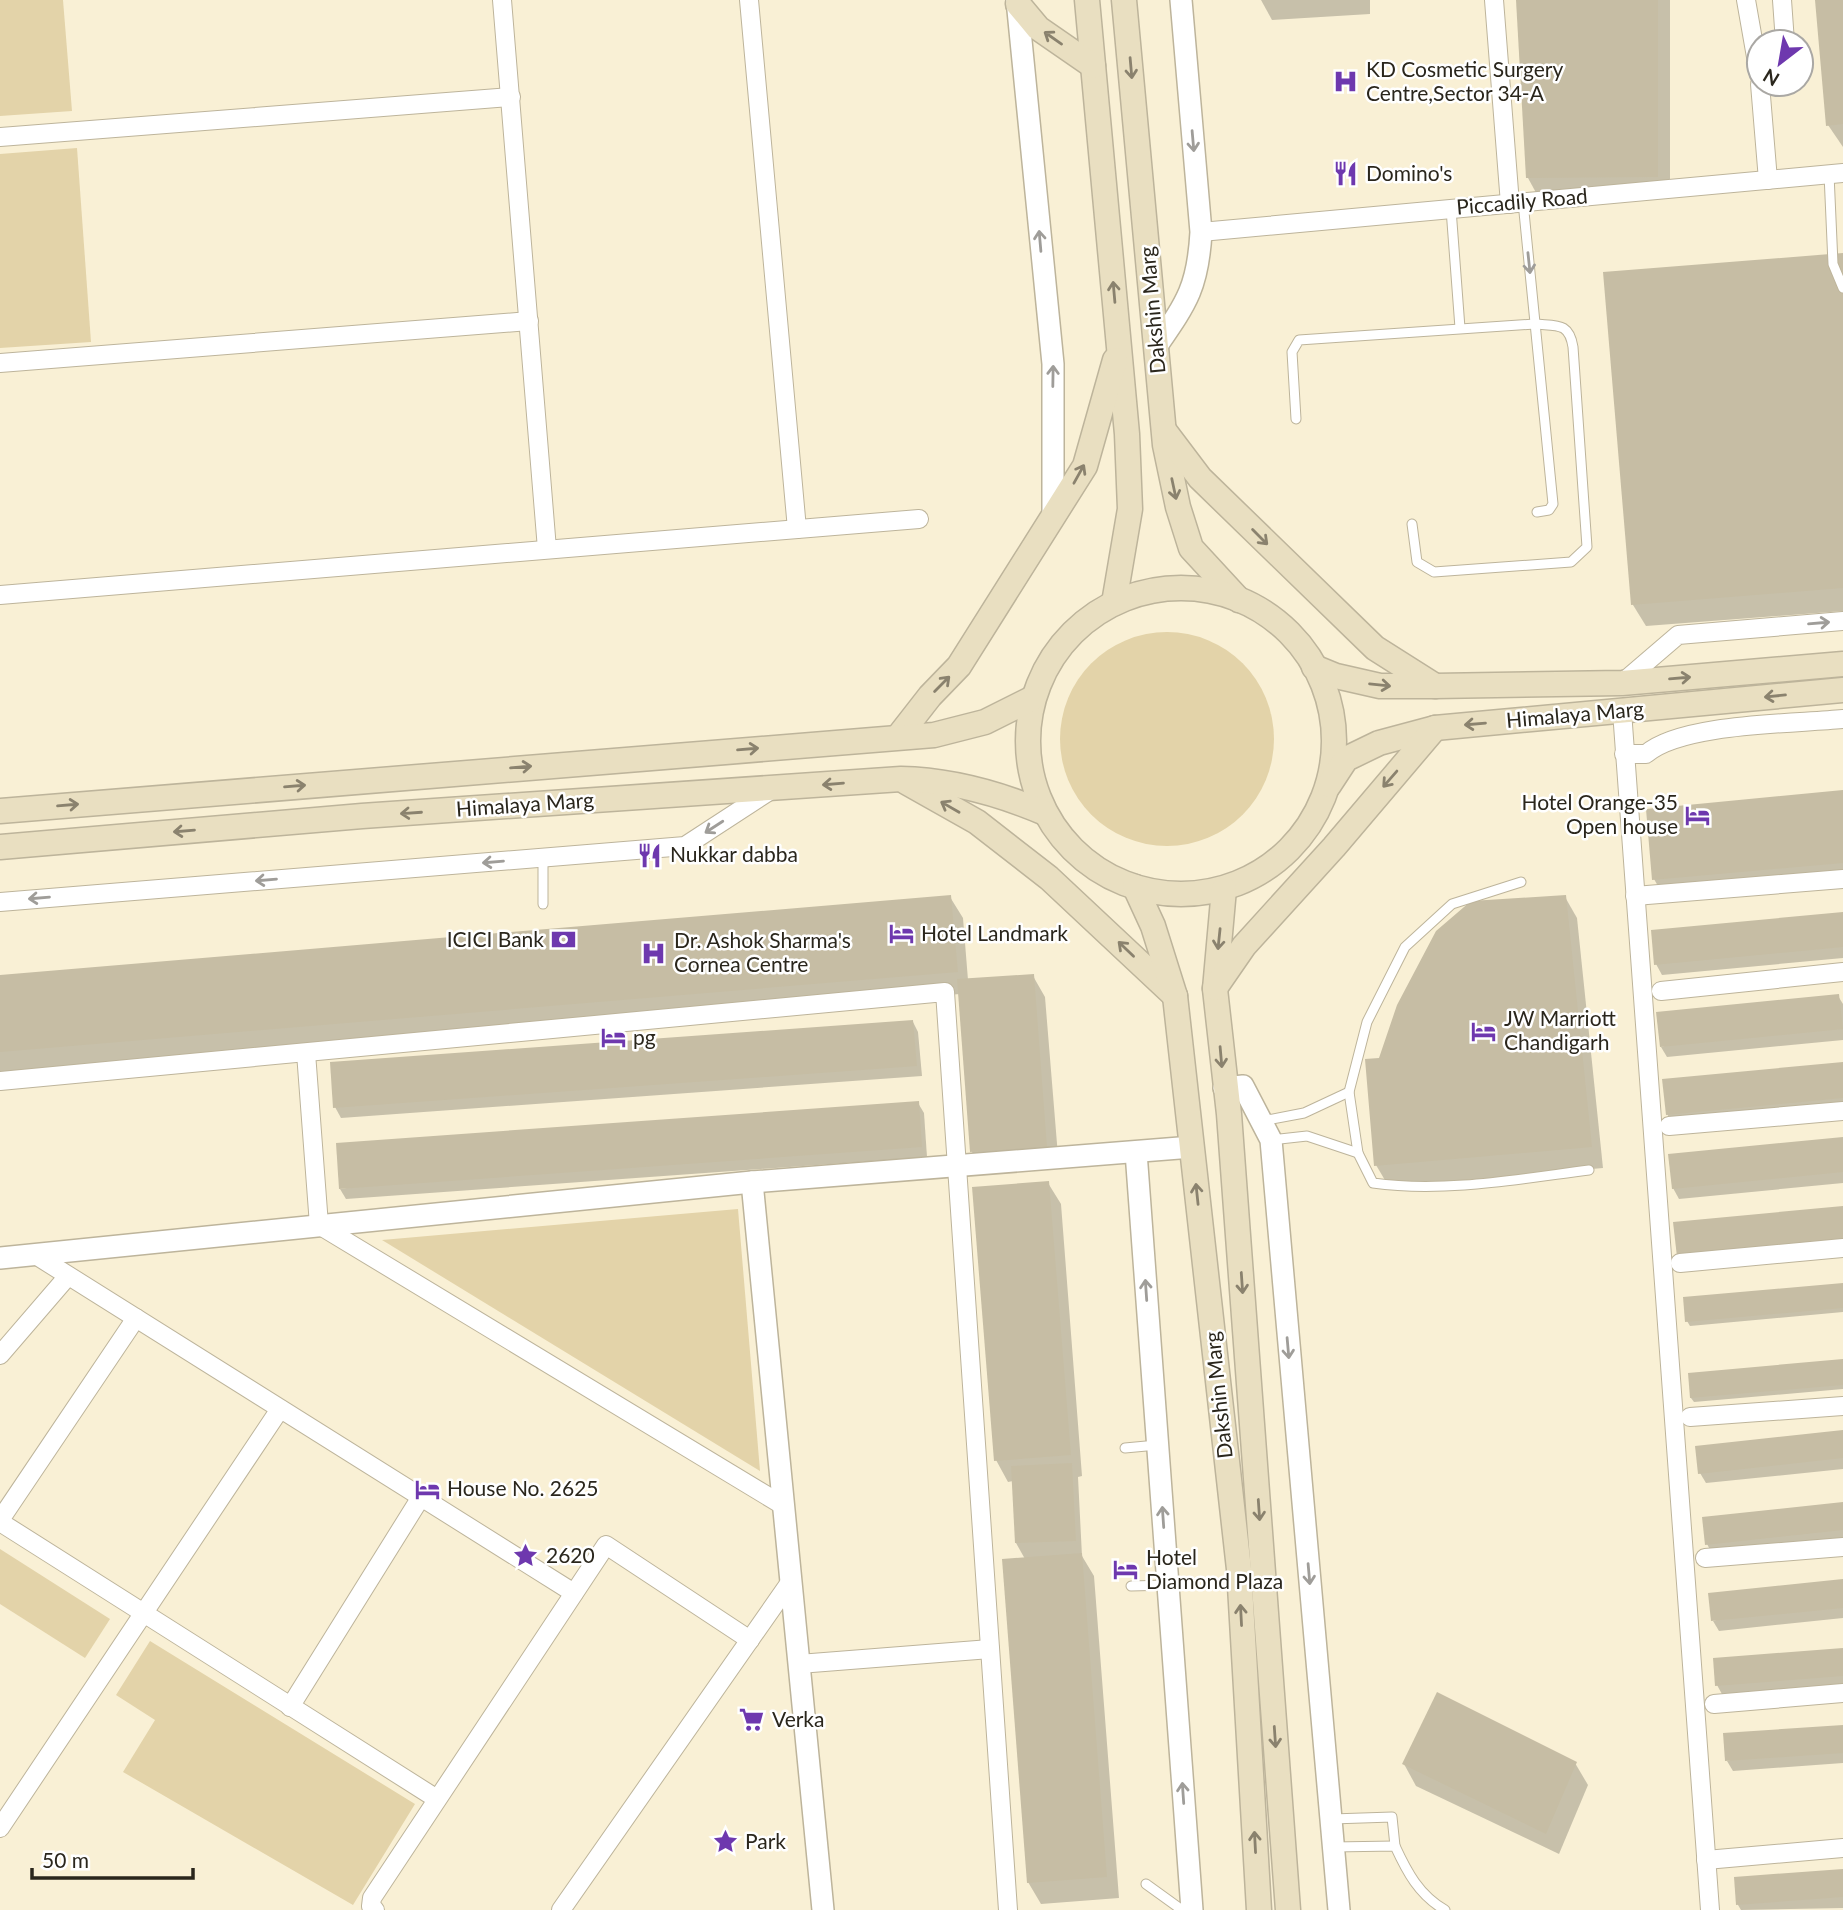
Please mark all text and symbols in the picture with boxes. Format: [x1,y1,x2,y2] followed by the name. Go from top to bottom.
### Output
[1745,28,1815,98] north arrow
[1044,31,1063,45] one-way arrow
[1124,56,1137,79] one-way arrow
[1366,56,1563,105] place label: KD Cosmetic Surgery Centre,Sector 34-A
[1759,64,1783,92] text: N
[1332,68,1360,96] hospital icon: KD Cosmetic Surgery Centre,Sector 34-A
[1187,129,1200,152] one-way arrow
[1332,160,1360,188] restaurant icon: Domino's
[1366,160,1452,185] place label: Domino's
[1455,182,1589,219] street label: Piccadily Road
[1033,231,1046,253] one-way arrow
[1133,245,1170,375] street label: Dakshin Marg
[1523,251,1536,274] one-way arrow
[1107,282,1120,304] one-way arrow
[1046,365,1059,388] one-way arrow
[1072,464,1086,484] one-way arrow
[1168,477,1181,500] one-way arrow
[1251,529,1268,546] one-way arrow
[1807,616,1830,629] one-way arrow
[1669,671,1691,684] one-way arrow
[933,676,950,693] one-way arrow
[1368,678,1391,691] one-way arrow
[1764,690,1787,703] one-way arrow
[1505,695,1645,732] street label: Himalaya Marg
[1465,718,1487,731] one-way arrow
[736,742,759,755] one-way arrow
[510,760,532,773] one-way arrow
[1382,770,1398,788] one-way arrow
[822,778,845,791] one-way arrow
[283,779,305,792] one-way arrow
[455,786,595,821] street label: Himalaya Marg
[1521,789,1678,838] place label: Hotel Orange-35 Open house
[56,798,79,811] one-way arrow
[940,800,960,814] one-way arrow
[1684,801,1712,829] hotel icon: Hotel Orange-35 Open house
[400,807,422,820] one-way arrow
[704,820,724,834] one-way arrow
[173,825,196,838] one-way arrow
[636,841,664,869] restaurant icon: Nukkar dabba
[670,841,798,866] place label: Nukkar dabba
[482,856,504,869] one-way arrow
[255,874,278,887] one-way arrow
[28,892,51,905] one-way arrow
[887,920,915,948] hotel icon: Hotel Landmark
[921,920,1068,945] place label: Hotel Landmark
[447,926,544,951] place label: ICICI Bank
[550,926,578,954] bank icon: ICICI Bank
[674,927,851,976] place label: Dr. Ashok Sharma's Cornea Centre
[1212,927,1225,950] one-way arrow
[640,939,668,967] hospital icon: Dr. Ashok Sharma's Cornea Centre
[1118,941,1135,958] one-way arrow
[1504,1005,1616,1054] place label: JW Marriott Chandigarh
[1470,1017,1498,1045] hotel icon: JW Marriott Chandigarh
[599,1024,627,1052] hotel icon: pg
[633,1024,656,1049] place label: pg
[1215,1045,1228,1068] one-way arrow
[1190,1183,1203,1206] one-way arrow
[1236,1272,1249,1294] one-way arrow
[1139,1280,1152,1302] one-way arrow
[1198,1330,1237,1460] street label: Dakshin Marg
[1282,1336,1295,1358] one-way arrow
[413,1475,441,1503] hotel icon: House No. 2625
[447,1475,599,1500] place label: House No. 2625
[1253,1498,1266,1521] one-way arrow
[1156,1507,1169,1529] one-way arrow
[512,1542,540,1570] place icon: 2620
[546,1542,595,1567] place label: 2620
[1146,1544,1283,1593] place label: Hotel Diamond Plaza
[1112,1556,1140,1584] hotel icon: Hotel Diamond Plaza
[1303,1562,1316,1585] one-way arrow
[1235,1604,1248,1627] one-way arrow
[738,1706,766,1734] supermarket icon: Verka
[772,1706,824,1731] place label: Verka
[1269,1725,1282,1748] one-way arrow
[1176,1782,1189,1805] one-way arrow
[711,1828,739,1856] place icon: Park
[745,1828,786,1853] place label: Park
[1248,1831,1261,1854] one-way arrow
[32,1836,192,1880] scale bar
[42,1847,89,1872] text: 50 m

